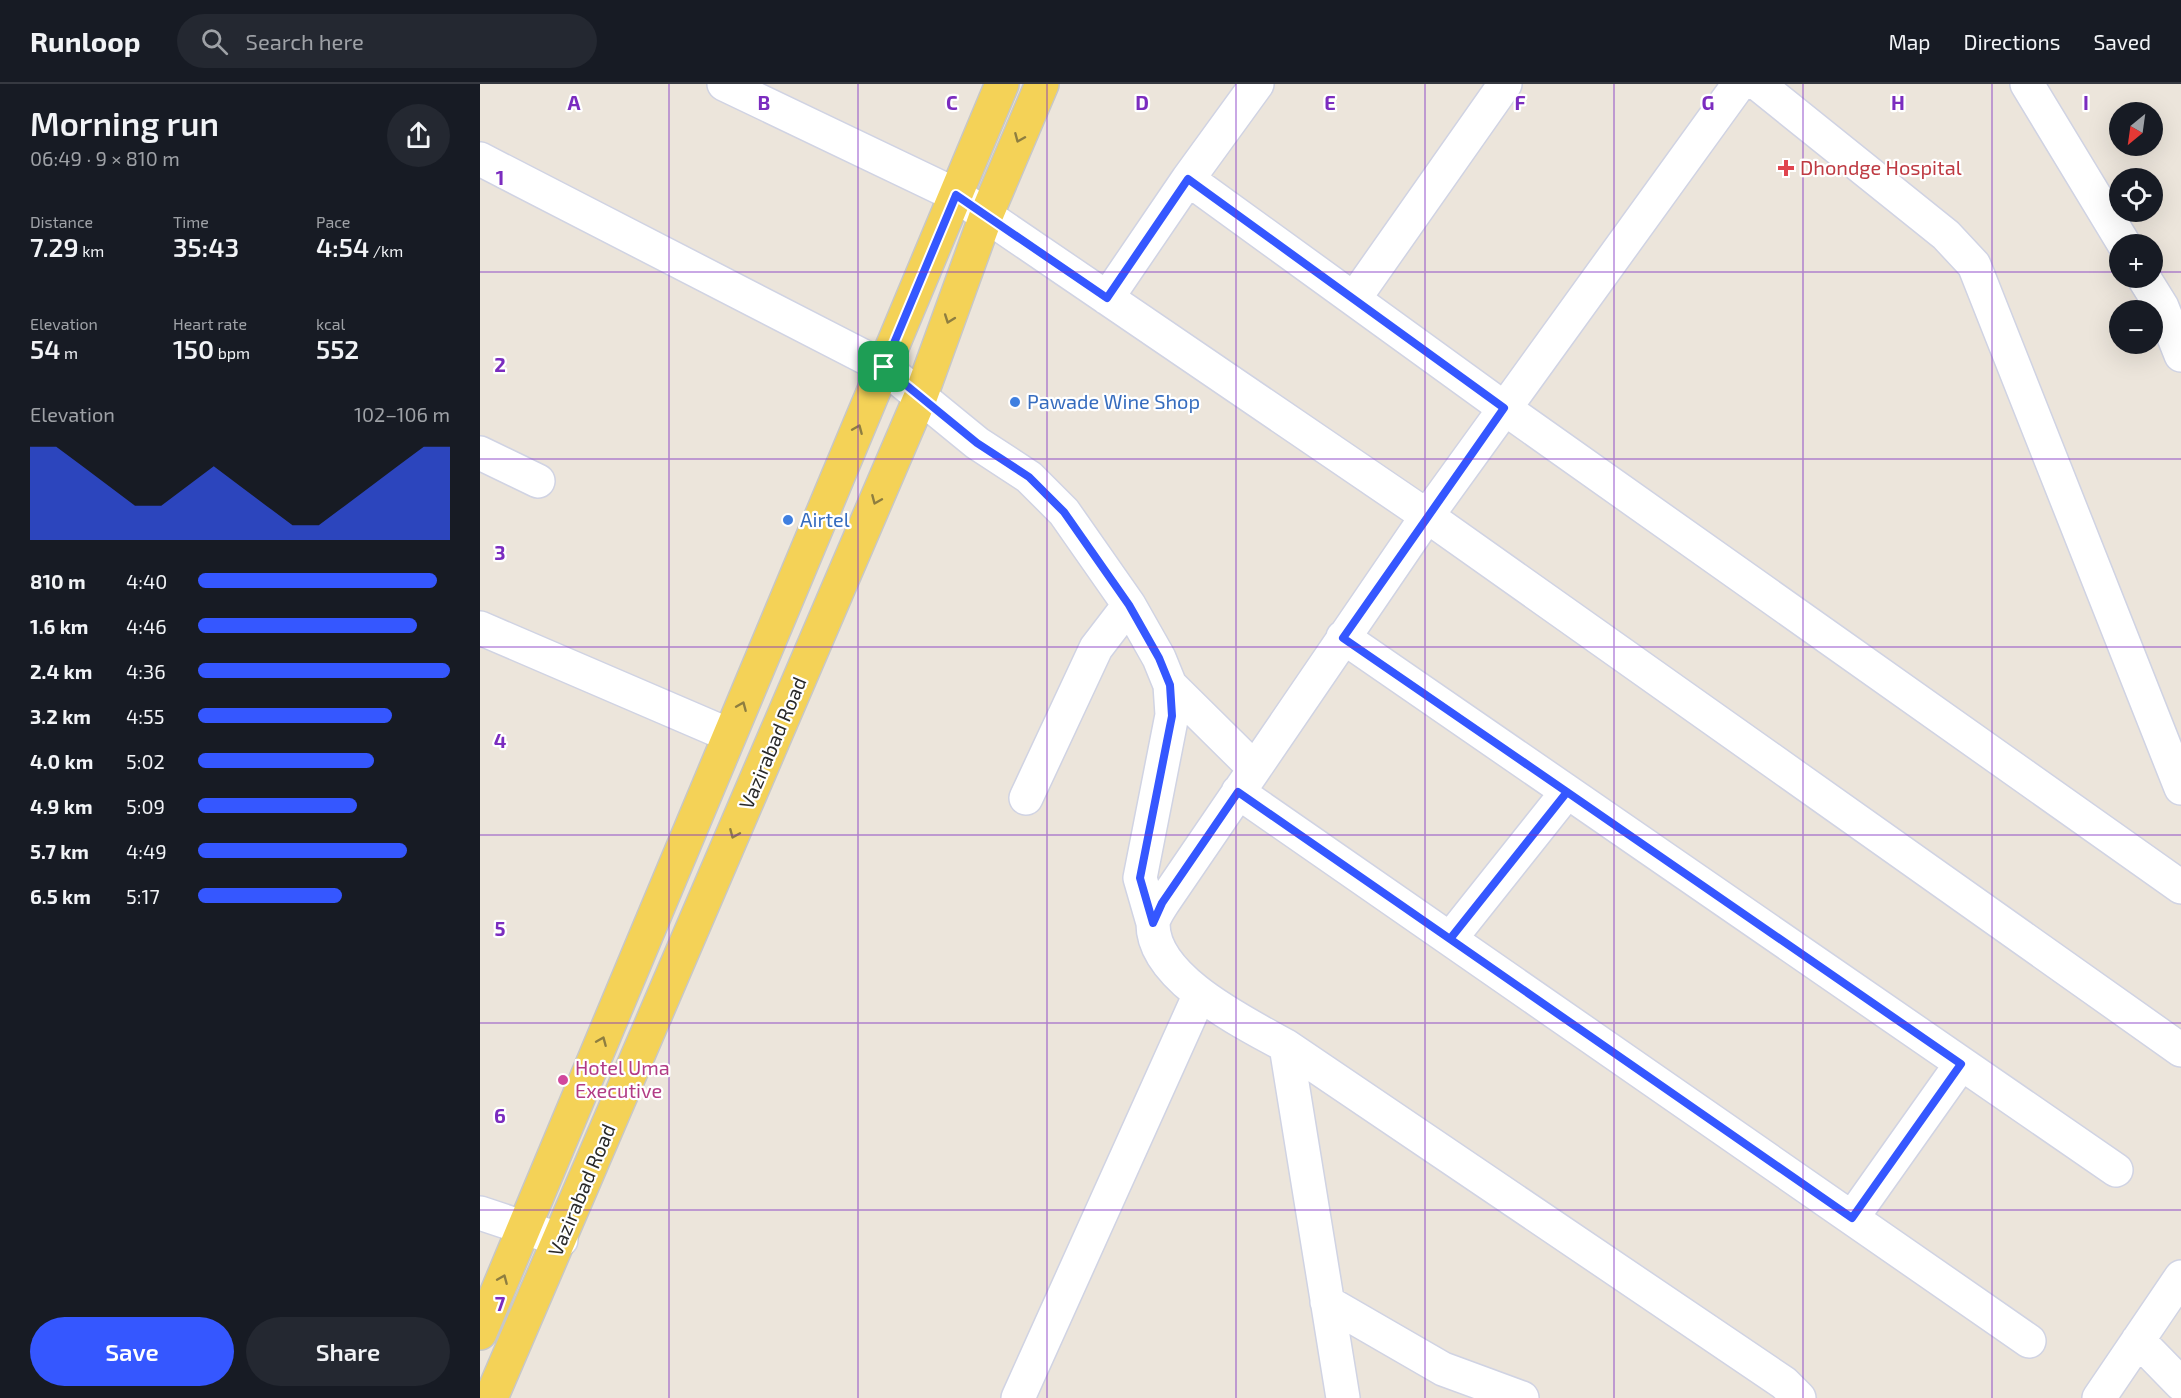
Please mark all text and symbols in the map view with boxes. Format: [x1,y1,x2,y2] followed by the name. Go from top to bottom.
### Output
[177,14,597,68] search box
[30,24,141,58] text: Runloop
[198,25,231,58] icon: search
[246,28,364,54] text: Search here
[1888,29,1931,54] text: Map
[1964,29,2060,54] text: Directions
[2093,29,2151,54] text: Saved
[567,90,581,114] text: A
[758,90,770,114] text: B
[946,90,958,114] text: C
[1135,90,1149,114] text: D
[1324,90,1336,114] text: E
[1514,90,1526,114] text: F
[1702,90,1714,114] text: G
[1891,90,1905,114] text: H
[2083,90,2089,114] text: I
[2109,102,2163,156] north arrow
[2109,102,2163,354] map controls
[30,103,219,143] text: Morning run
[387,104,450,167] button: share
[1015,132,1027,143] one-way arrow
[30,146,180,170] text: 06:49 · 9 × 810 m
[1800,155,1962,179] place label: Dhondge Hospital
[1777,159,1795,177] marker: Dhondge Hospital
[496,165,504,189] text: 1
[2109,168,2163,222] button: locate
[30,212,93,231] text: Distance
[173,212,209,231] text: Time
[316,212,350,231] text: Pace
[30,231,79,262] text: 7.29
[173,231,239,262] text: 35:43
[316,231,369,262] text: 4:54
[2109,234,2163,288] button: +
[79,241,104,260] text: km
[369,241,403,260] text: /km
[2109,300,2163,354] button: −
[30,314,98,333] text: Elevation
[173,314,247,333] text: Heart rate
[316,314,345,333] text: kcal
[943,314,956,324] one-way arrow
[30,333,61,364] text: 54
[173,333,214,364] text: 150
[316,333,359,364] text: 552
[858,341,909,392] pin
[61,343,78,362] text: m
[214,343,250,362] text: bpm
[867,350,900,383] icon: arrive
[494,352,506,376] text: 2
[1027,389,1200,413] place label: Pawade Wine Shop
[1008,395,1022,409] marker: Pawade Wine Shop
[30,402,115,426] text: Elevation
[354,402,450,426] text: 102–106 m
[851,424,863,435] one-way arrow
[871,494,883,505] one-way arrow
[800,507,850,531] place label: Airtel
[781,513,795,527] marker: Airtel
[494,540,506,564] text: 3
[30,569,86,593] text: 810 m
[126,569,167,593] text: 4:40
[30,614,88,638] text: 1.6 km
[126,614,167,638] text: 4:46
[30,659,92,683] text: 2.4 km
[126,659,166,683] text: 4:36
[733,673,811,812] street label: Vazirabad Road
[735,701,747,712] one-way arrow
[30,704,91,728] text: 3.2 km
[126,704,164,728] text: 4:55
[494,728,507,752] text: 4
[30,749,93,773] text: 4.0 km
[126,749,165,773] text: 5:02
[30,794,93,818] text: 4.9 km
[126,794,165,818] text: 5:09
[729,828,741,839] one-way arrow
[30,839,89,863] text: 5.7 km
[126,839,167,863] text: 4:49
[30,884,91,908] text: 6.5 km
[126,884,160,908] text: 5:17
[494,916,506,940] text: 5
[595,1036,607,1047] one-way arrow
[575,1055,670,1102] place label: Hotel Uma Executive
[556,1073,570,1087] marker: Hotel Uma Executive
[494,1103,506,1127] text: 6
[542,1120,620,1259] street label: Vazirabad Road
[495,1274,507,1285] one-way arrow
[495,1291,506,1315] text: 7
[30,1317,234,1386] button: Save
[246,1317,450,1386] button: Share

